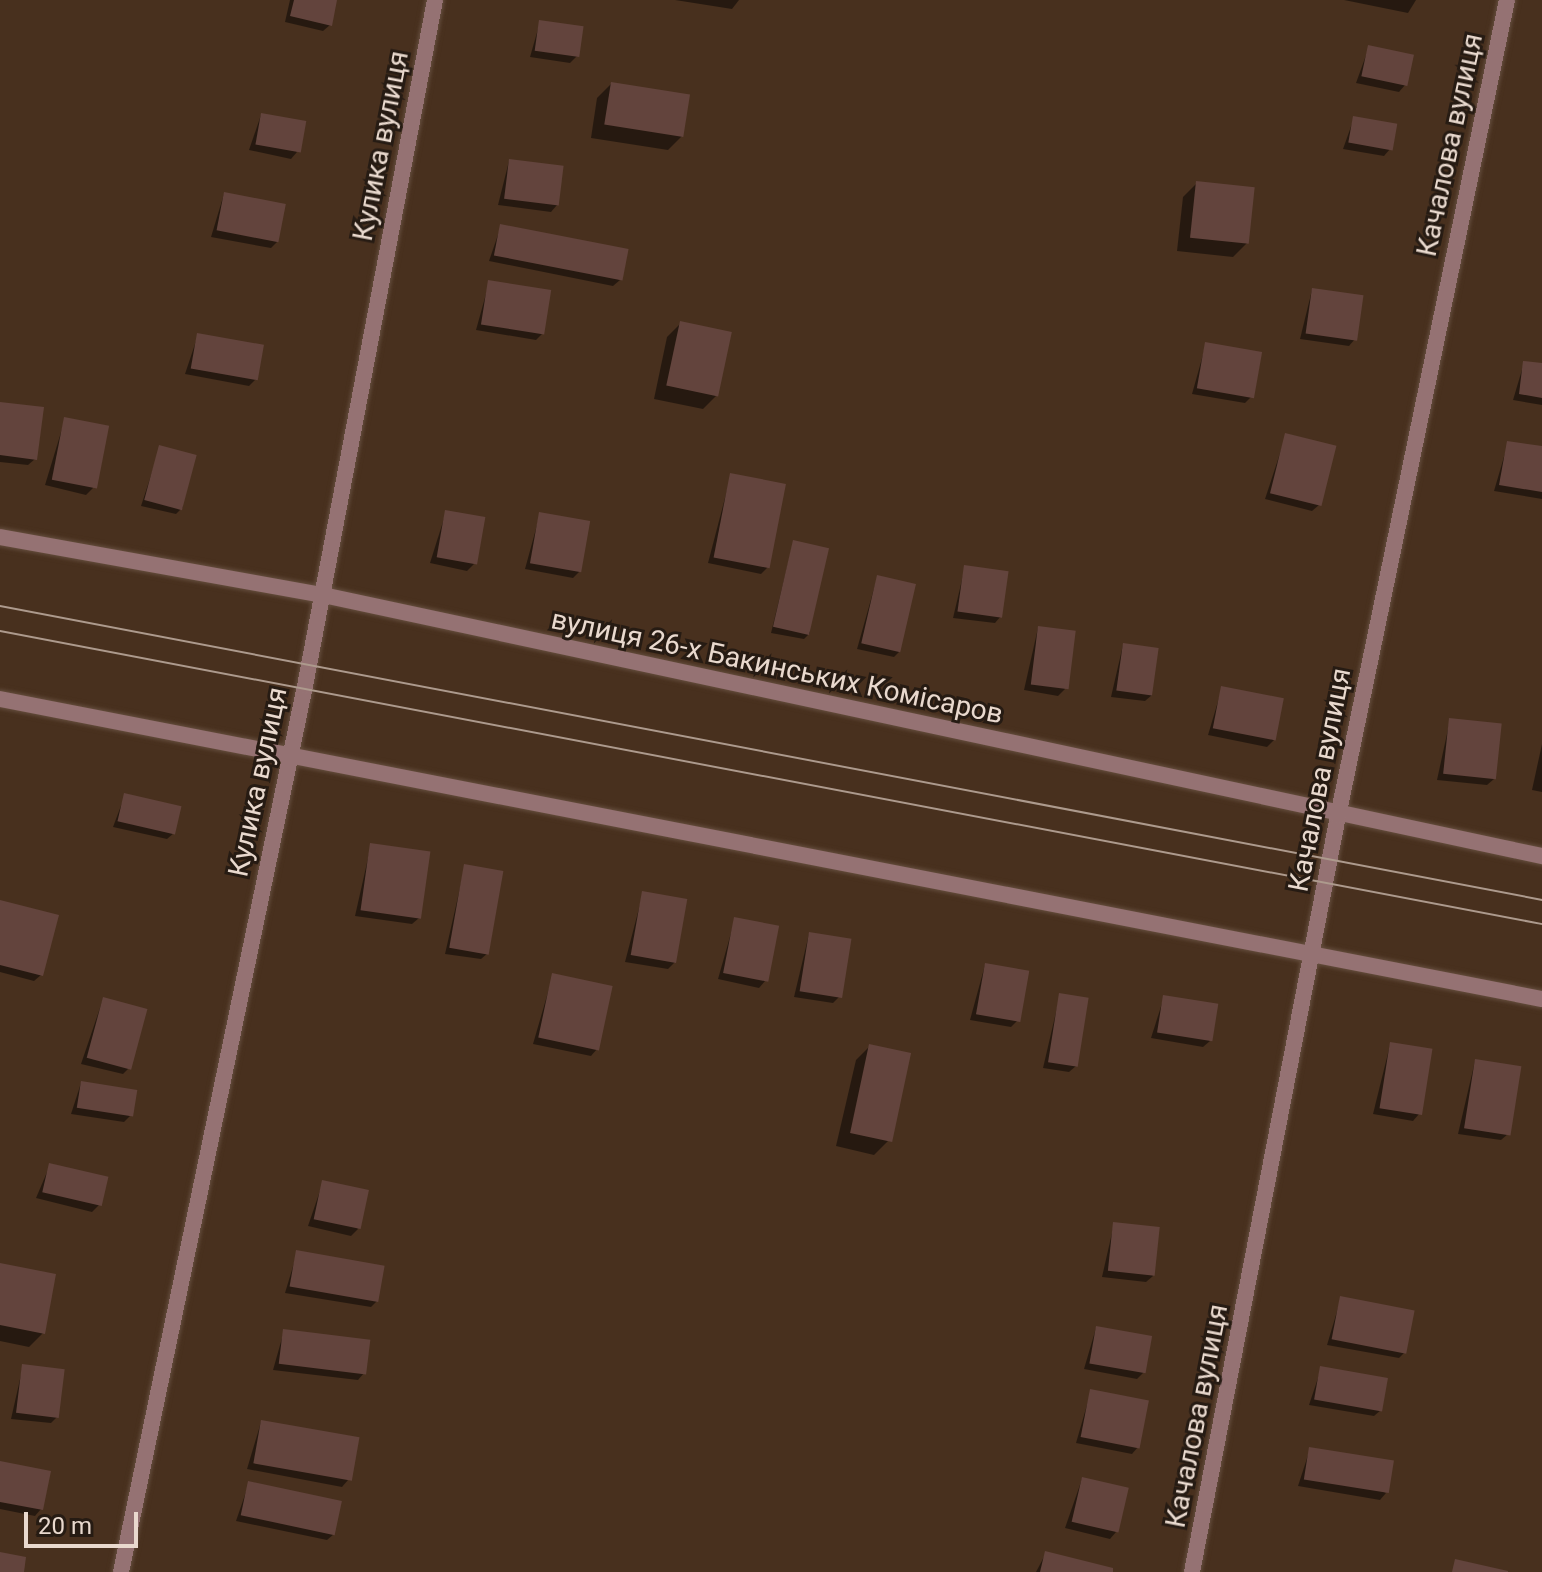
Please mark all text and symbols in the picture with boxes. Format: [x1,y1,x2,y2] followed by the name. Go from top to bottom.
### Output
[1410,30,1490,260] street label: Качалова вулиця
[346,48,416,244] street label: Кулика вулиця
[548,603,1006,731] street label: вулиця 26-х Бакинських Комісаров
[1282,665,1358,895] street label: Качалова вулиця
[222,684,294,880] street label: Кулика вулиця
[1159,1301,1235,1531] street label: Качалова вулиця
[28,1496,142,1546] scale bar
[38,1512,92,1540] text: 20 m

